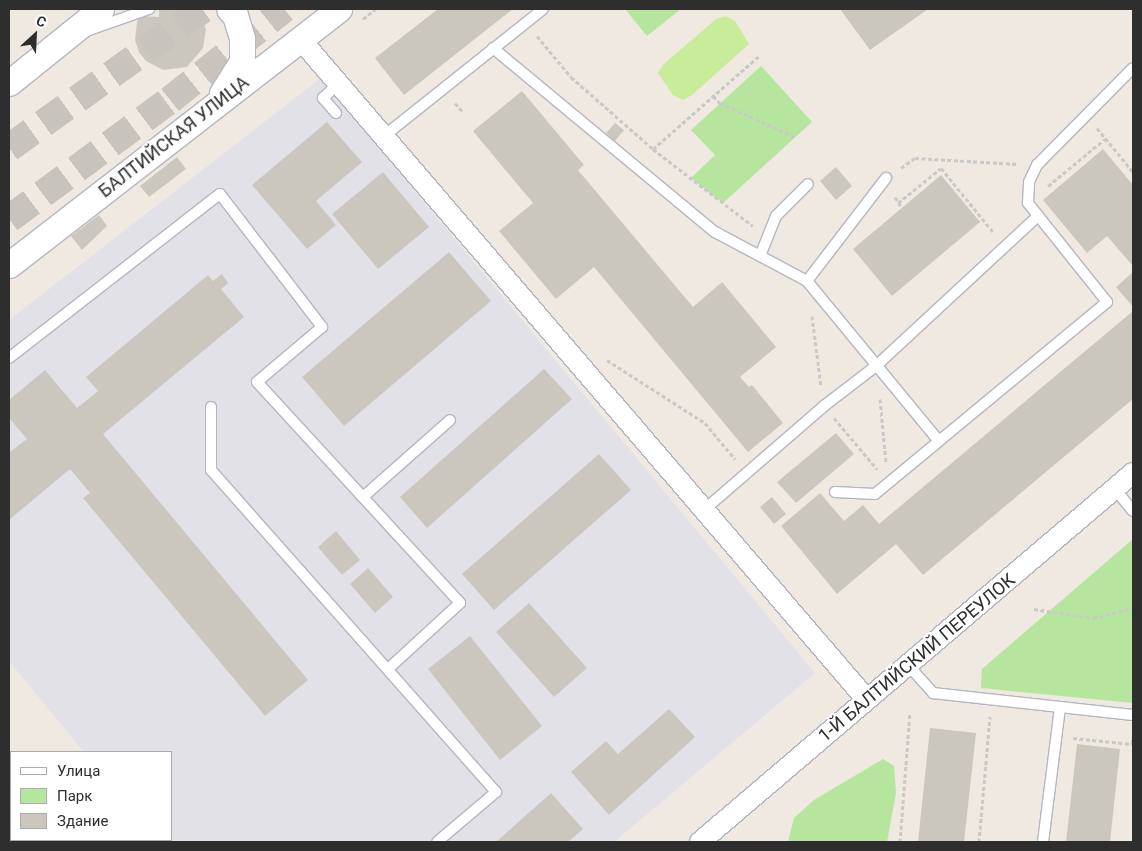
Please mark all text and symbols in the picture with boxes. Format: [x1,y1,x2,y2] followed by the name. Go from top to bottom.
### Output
[10,10,60,60] north arrow
[34,12,49,31] text: С
[95,72,253,202] street label: БАЛТИЙСКАЯ УЛИЦА
[814,569,1020,747] street label: 1-Й БАЛТИЙСКИЙ ПЕРЕУЛОК
[10,751,172,841] legend
[57,762,100,780] text: Улица
[57,787,92,805] text: Парк
[57,812,108,830] text: Здание

